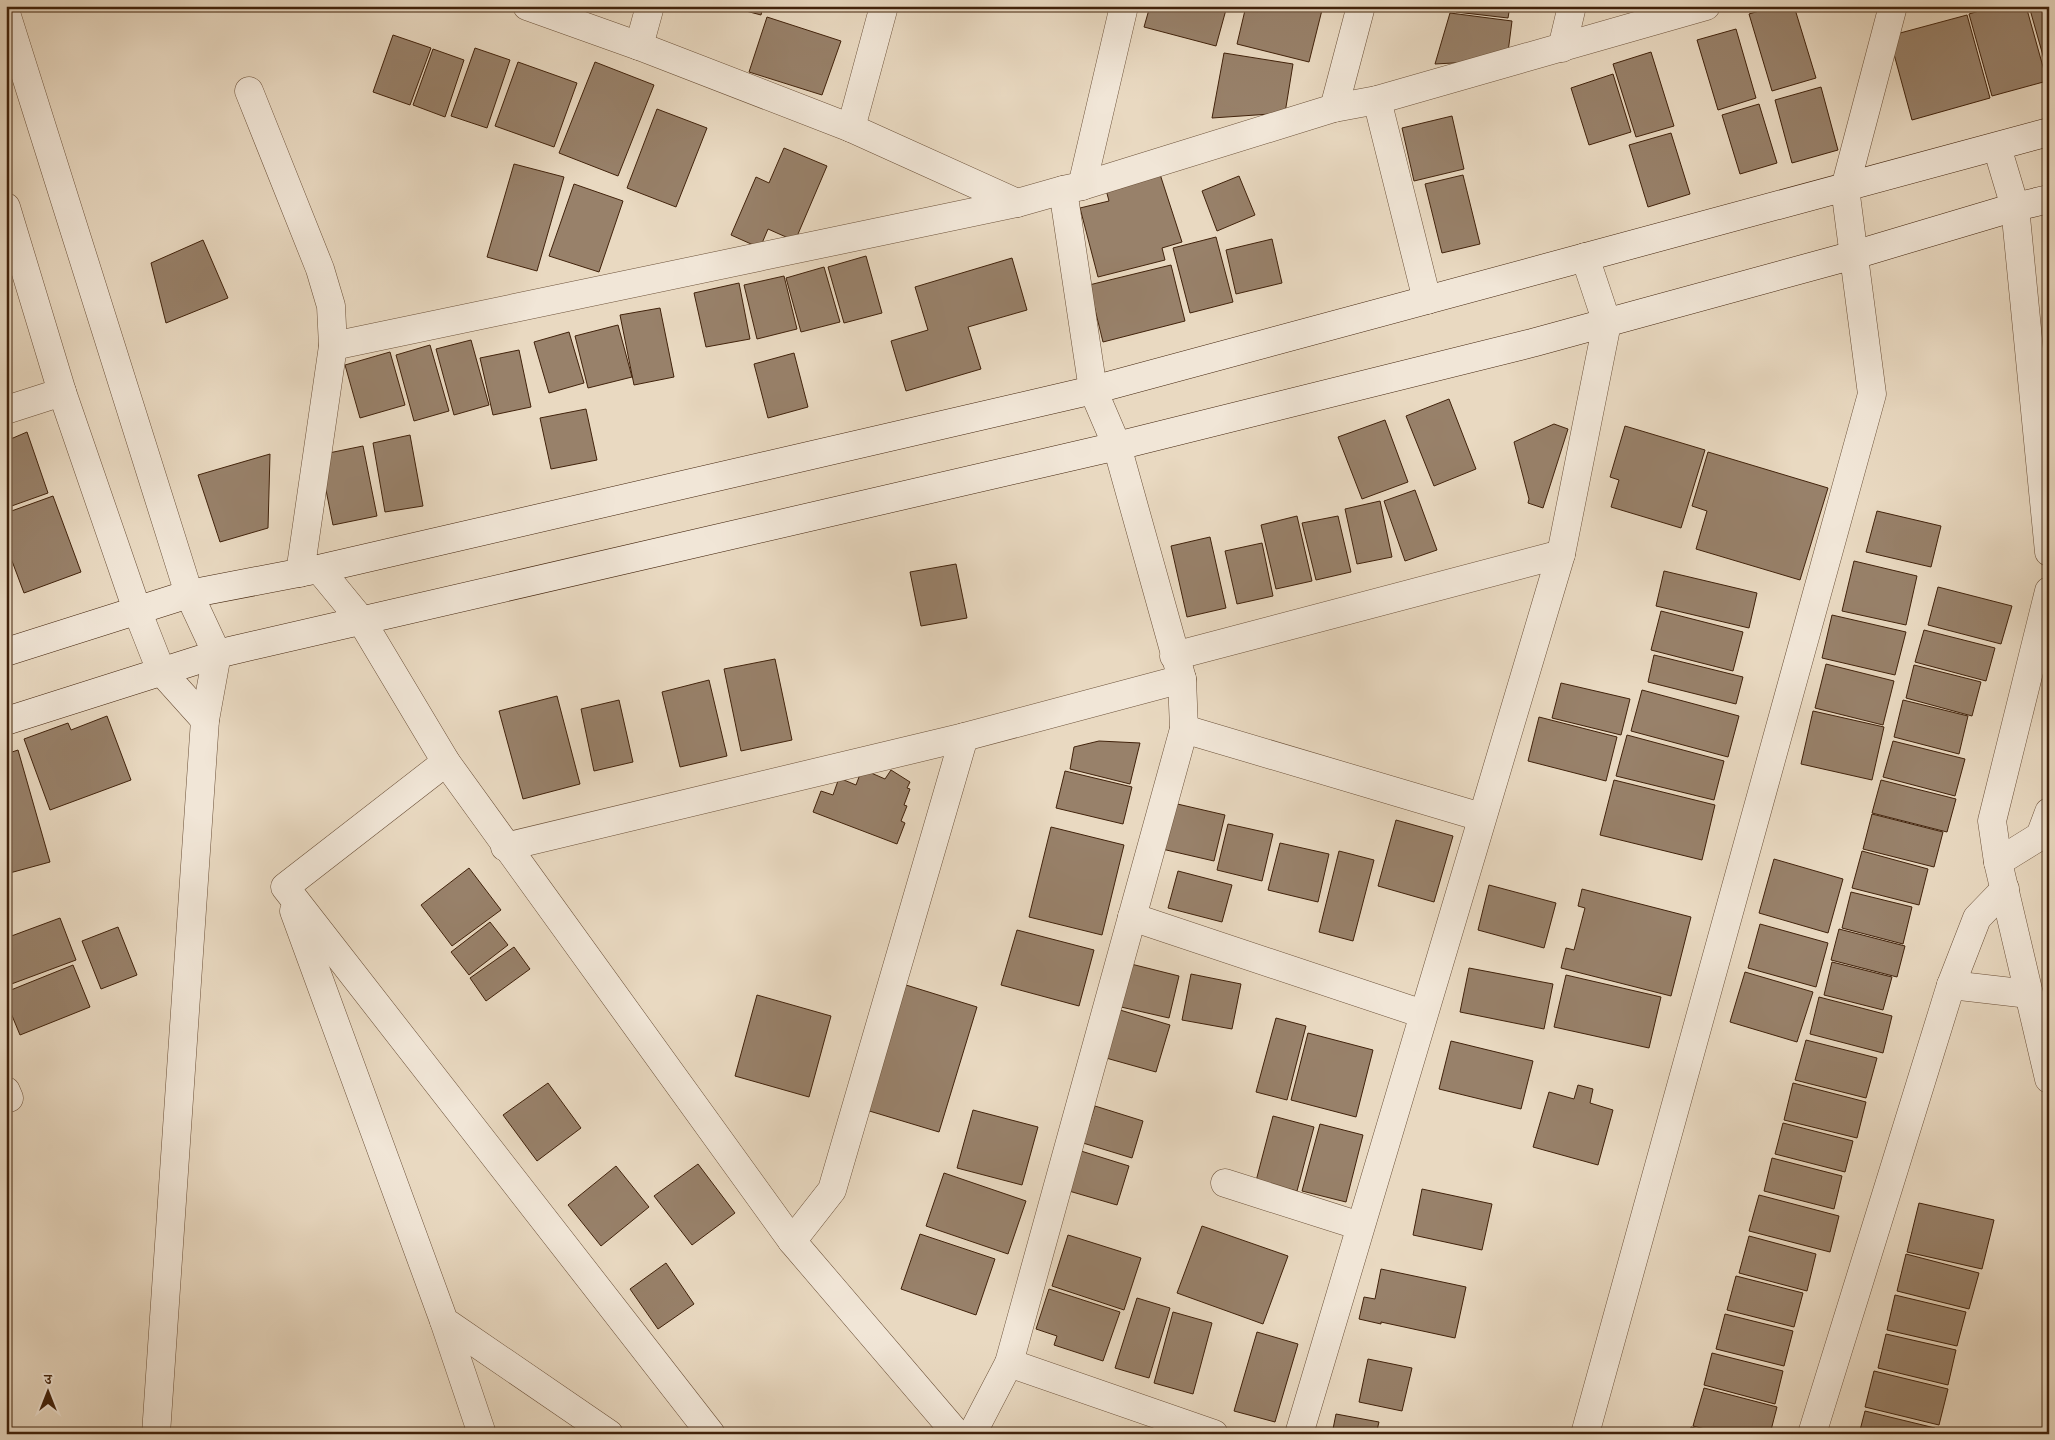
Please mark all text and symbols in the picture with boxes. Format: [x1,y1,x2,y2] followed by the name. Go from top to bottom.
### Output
[22,1368,72,1418] north arrow
[43,1369,52,1389] text: उ

